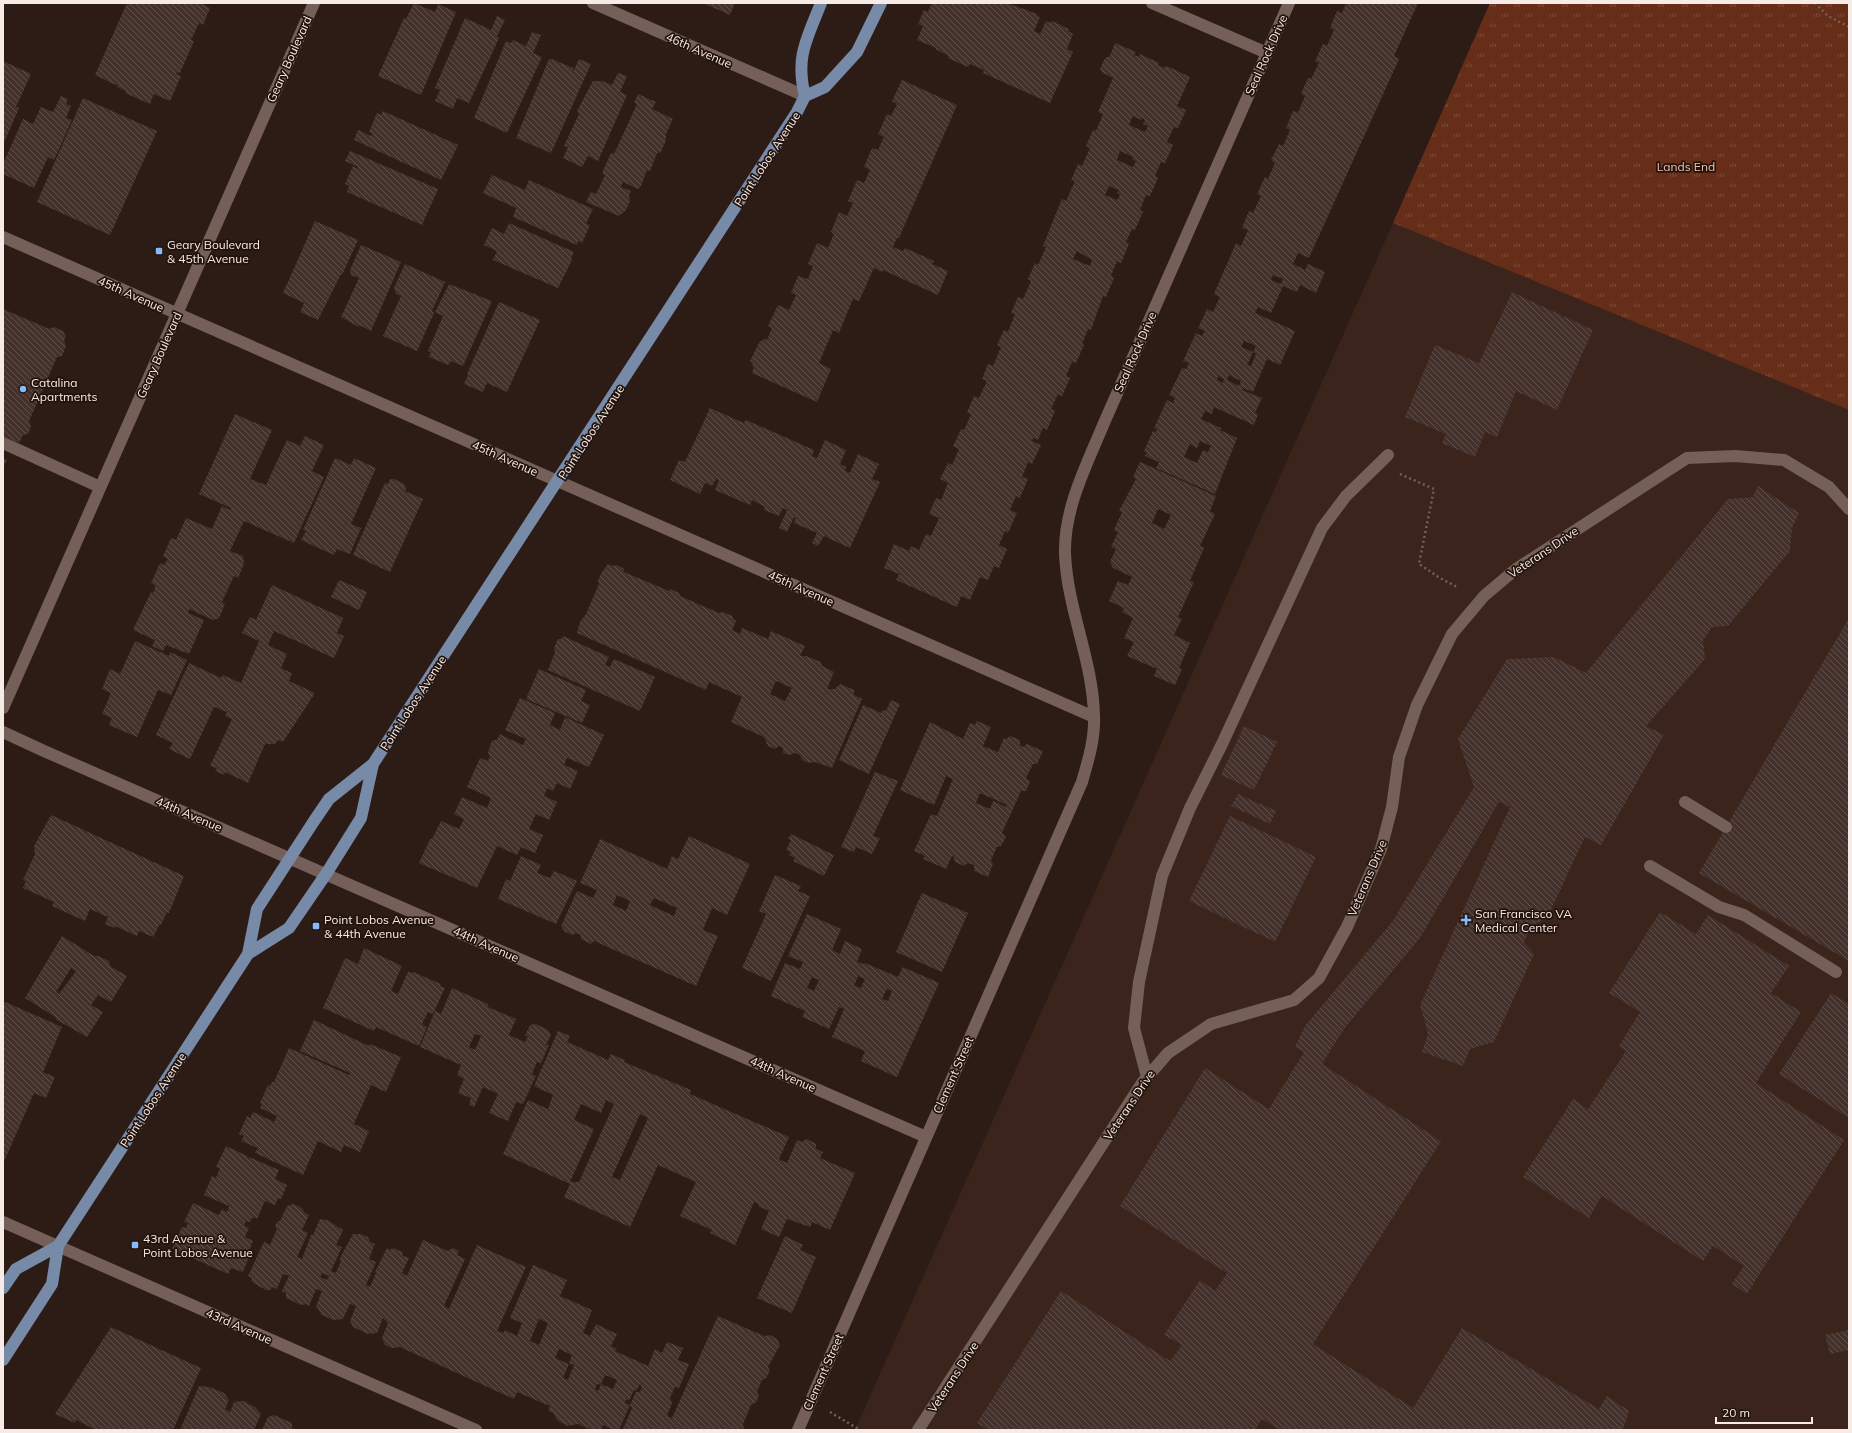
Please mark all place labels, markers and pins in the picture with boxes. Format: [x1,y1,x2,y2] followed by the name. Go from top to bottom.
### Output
[167,237,260,266] place label: Geary Boulevard & 45th Avenue
[154,246,164,256] marker: Geary Boulevard & 45th Avenue
[31,375,97,404] place label: Catalina Apartments
[18,384,28,394] marker: Catalina Apartments
[1475,906,1572,935] place label: San Francisco VA Medical Center
[324,912,434,941] place label: Point Lobos Avenue & 44th Avenue
[1460,914,1472,926] marker: San Francisco VA Medical Center
[311,921,321,931] marker: Point Lobos Avenue & 44th Avenue
[143,1231,253,1260] place label: 43rd Avenue & Point Lobos Avenue
[130,1240,140,1250] marker: 43rd Avenue & Point Lobos Avenue

